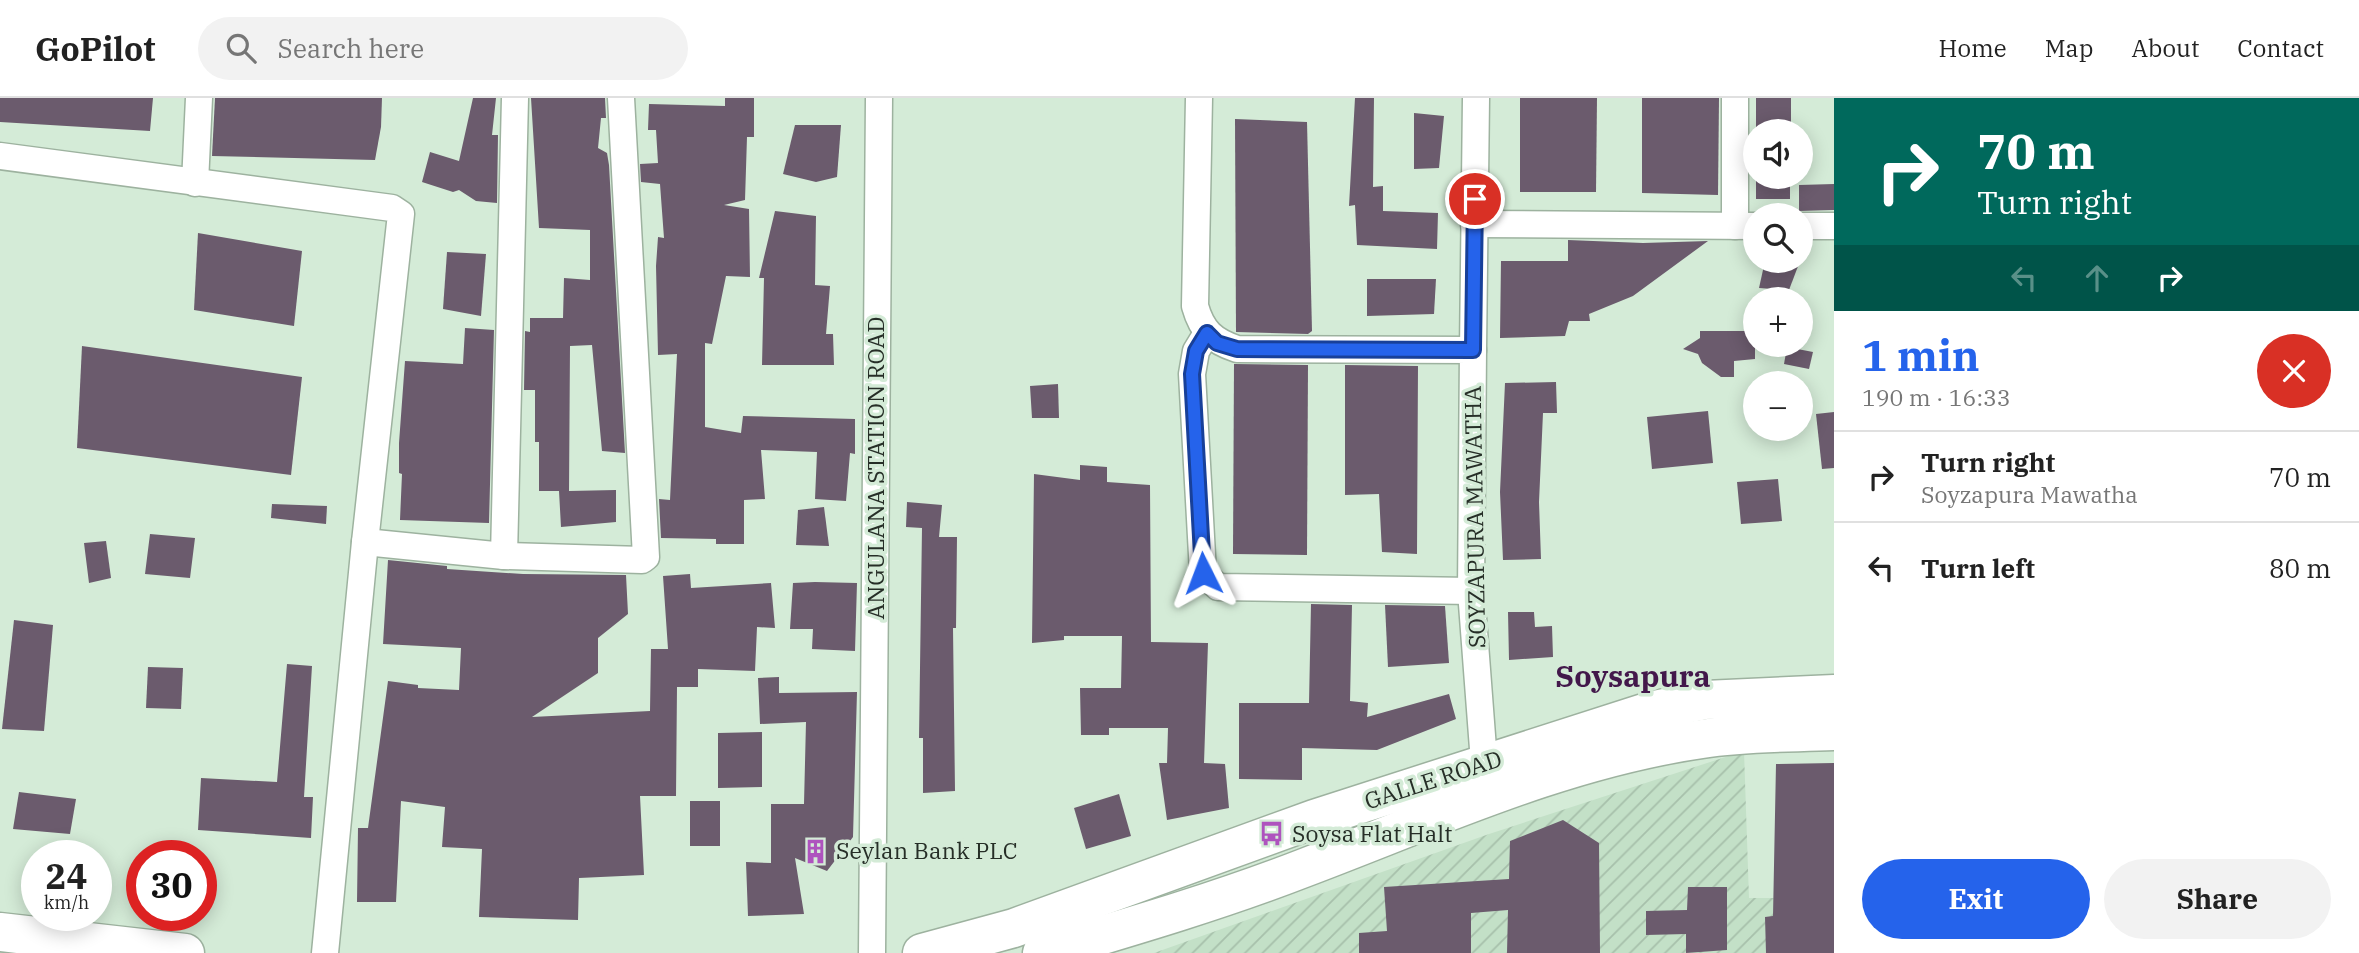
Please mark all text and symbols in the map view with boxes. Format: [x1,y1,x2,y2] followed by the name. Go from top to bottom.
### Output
[198,17,688,80] search box
[35,27,156,70] text: GoPilot
[222,29,260,67] icon: search
[278,31,424,65] text: Search here
[1939,32,2007,64] text: Home
[2045,32,2093,64] text: Map
[2131,32,2199,64] text: About
[2237,32,2324,64] text: Contact
[1743,119,1813,441] map controls
[1743,119,1813,189] button: sound
[1977,119,2095,182] text: 70 m
[1862,126,1953,217] icon: right
[1445,169,1505,229] pin
[1456,180,1494,218] icon: arrive
[1977,181,2132,223] text: Turn right
[1743,203,1813,273] button: search
[2005,259,2043,297] icon: left
[2078,259,2116,297] icon: ahead
[2151,259,2189,297] icon: right
[1743,287,1813,357] button: +
[860,317,890,619] street label: ANGULANA STATION ROAD
[1862,328,1980,383] text: 1 min
[2257,334,2331,408] button: close
[1743,371,1813,441] button: −
[1862,382,2011,412] text: 190 m · 16:33
[1457,385,1491,648] street label: SOYZAPURA MAWATHA
[1921,445,2055,479] text: Turn right
[1862,458,1900,496] icon: right
[2269,460,2331,494] text: 70 m
[1921,479,2138,509] text: Soyzapura Mawatha
[1166,536,1240,610] position arrow
[1862,549,1900,587] icon: left
[1921,551,2035,585] text: Turn left
[2269,551,2331,585] text: 80 m
[1555,656,1711,695] district label: Soysapura
[1360,743,1505,815] street label: GALLE ROAD
[1292,818,1452,848] place label: Soysa Flat Halt
[1258,820,1286,848] bus stop icon: Soysa Flat Halt
[836,835,1018,865] place label: Seylan Bank PLC
[802,837,830,865] building icon: Seylan Bank PLC
[126,840,217,931] speed limit sign: 30
[45,853,88,899] text: 24
[1862,859,2090,939] button: Exit
[2104,859,2331,939] button: Share
[44,891,89,914] text: km/h

